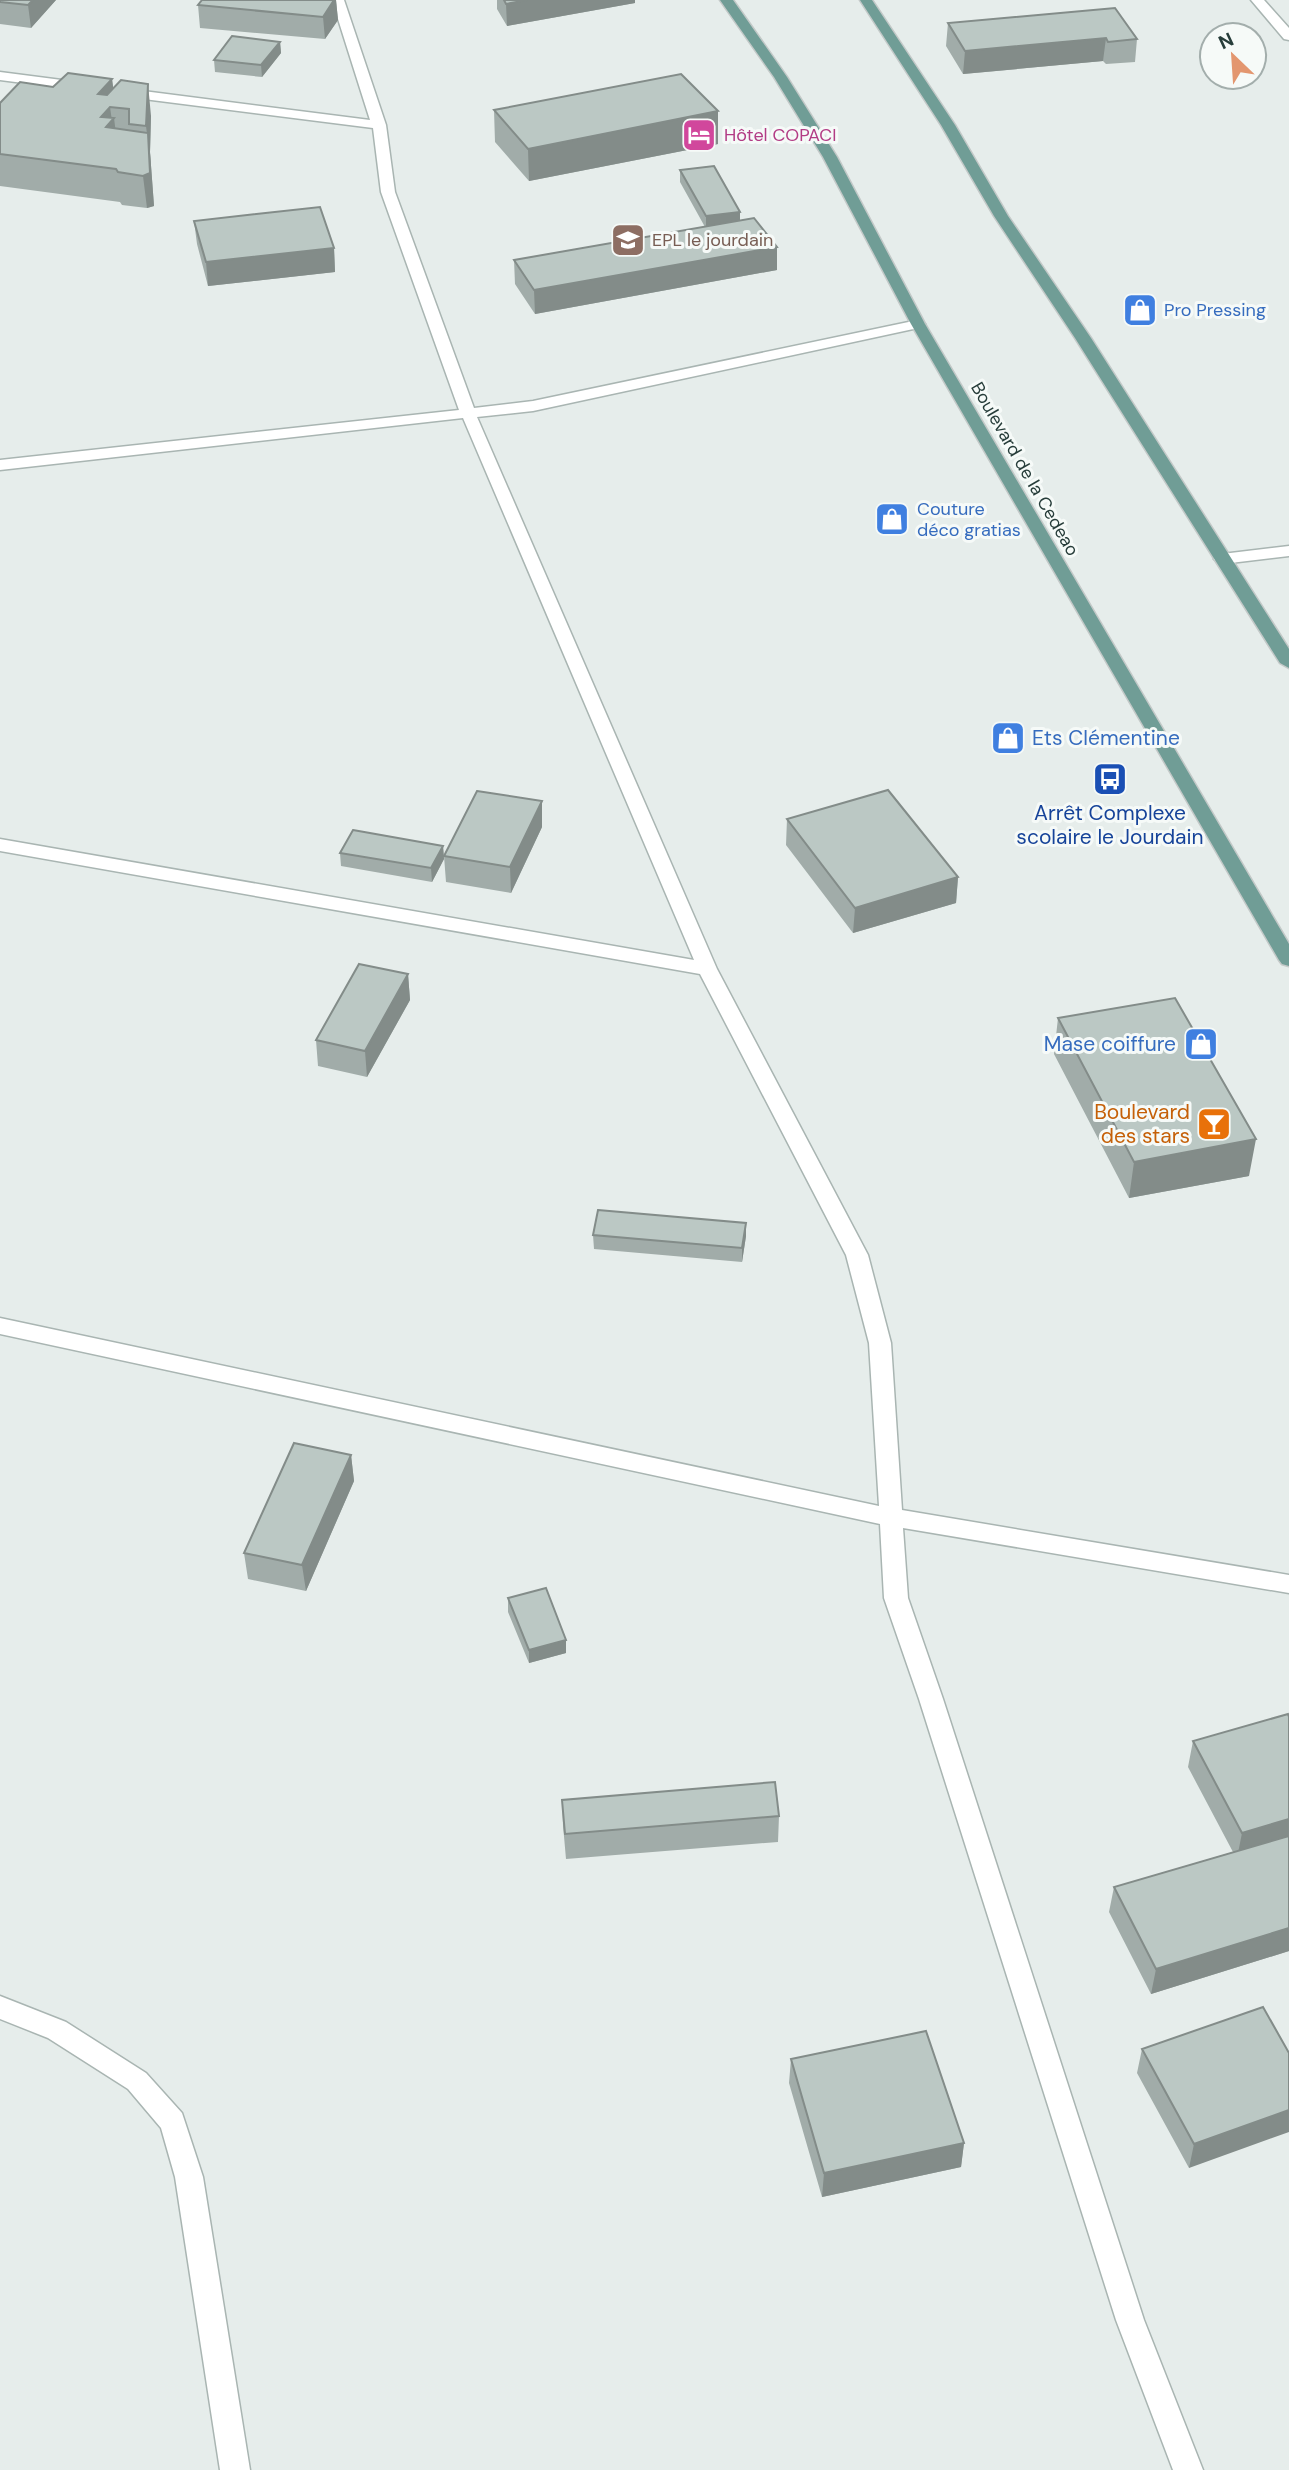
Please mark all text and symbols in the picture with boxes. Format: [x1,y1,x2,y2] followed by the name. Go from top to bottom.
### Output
[1198,21,1268,91] north arrow
[1214,27,1238,55] text: N
[680,116,718,154] hotel icon: Hôtel COPACI
[724,123,836,147] place label: Hôtel COPACI
[609,221,647,259] school or university icon: EPL le jourdain
[652,228,773,252] place label: EPL le jourdain
[1121,291,1159,329] shop icon: Pro Pressing
[1164,298,1266,322] place label: Pro Pressing
[965,378,1085,560] street label: Boulevard de la Cedeao
[917,497,1021,542] place label: Couture déco gratias
[873,500,911,538] shop icon: Couture déco gratias
[989,719,1027,757] shop icon: Ets Clémentine
[1032,724,1180,752] place label: Ets Clémentine
[1091,760,1129,798] bus stop icon: Arrêt Complexe scolaire le Jourdain
[1016,799,1204,851] place label: Arrêt Complexe scolaire le Jourdain
[1182,1025,1220,1063] shop icon: Mase coiffure
[1044,1030,1176,1058] place label: Mase coiffure
[1094,1098,1190,1150] place label: Boulevard des stars
[1195,1105,1233,1143] bar icon: Boulevard des stars

